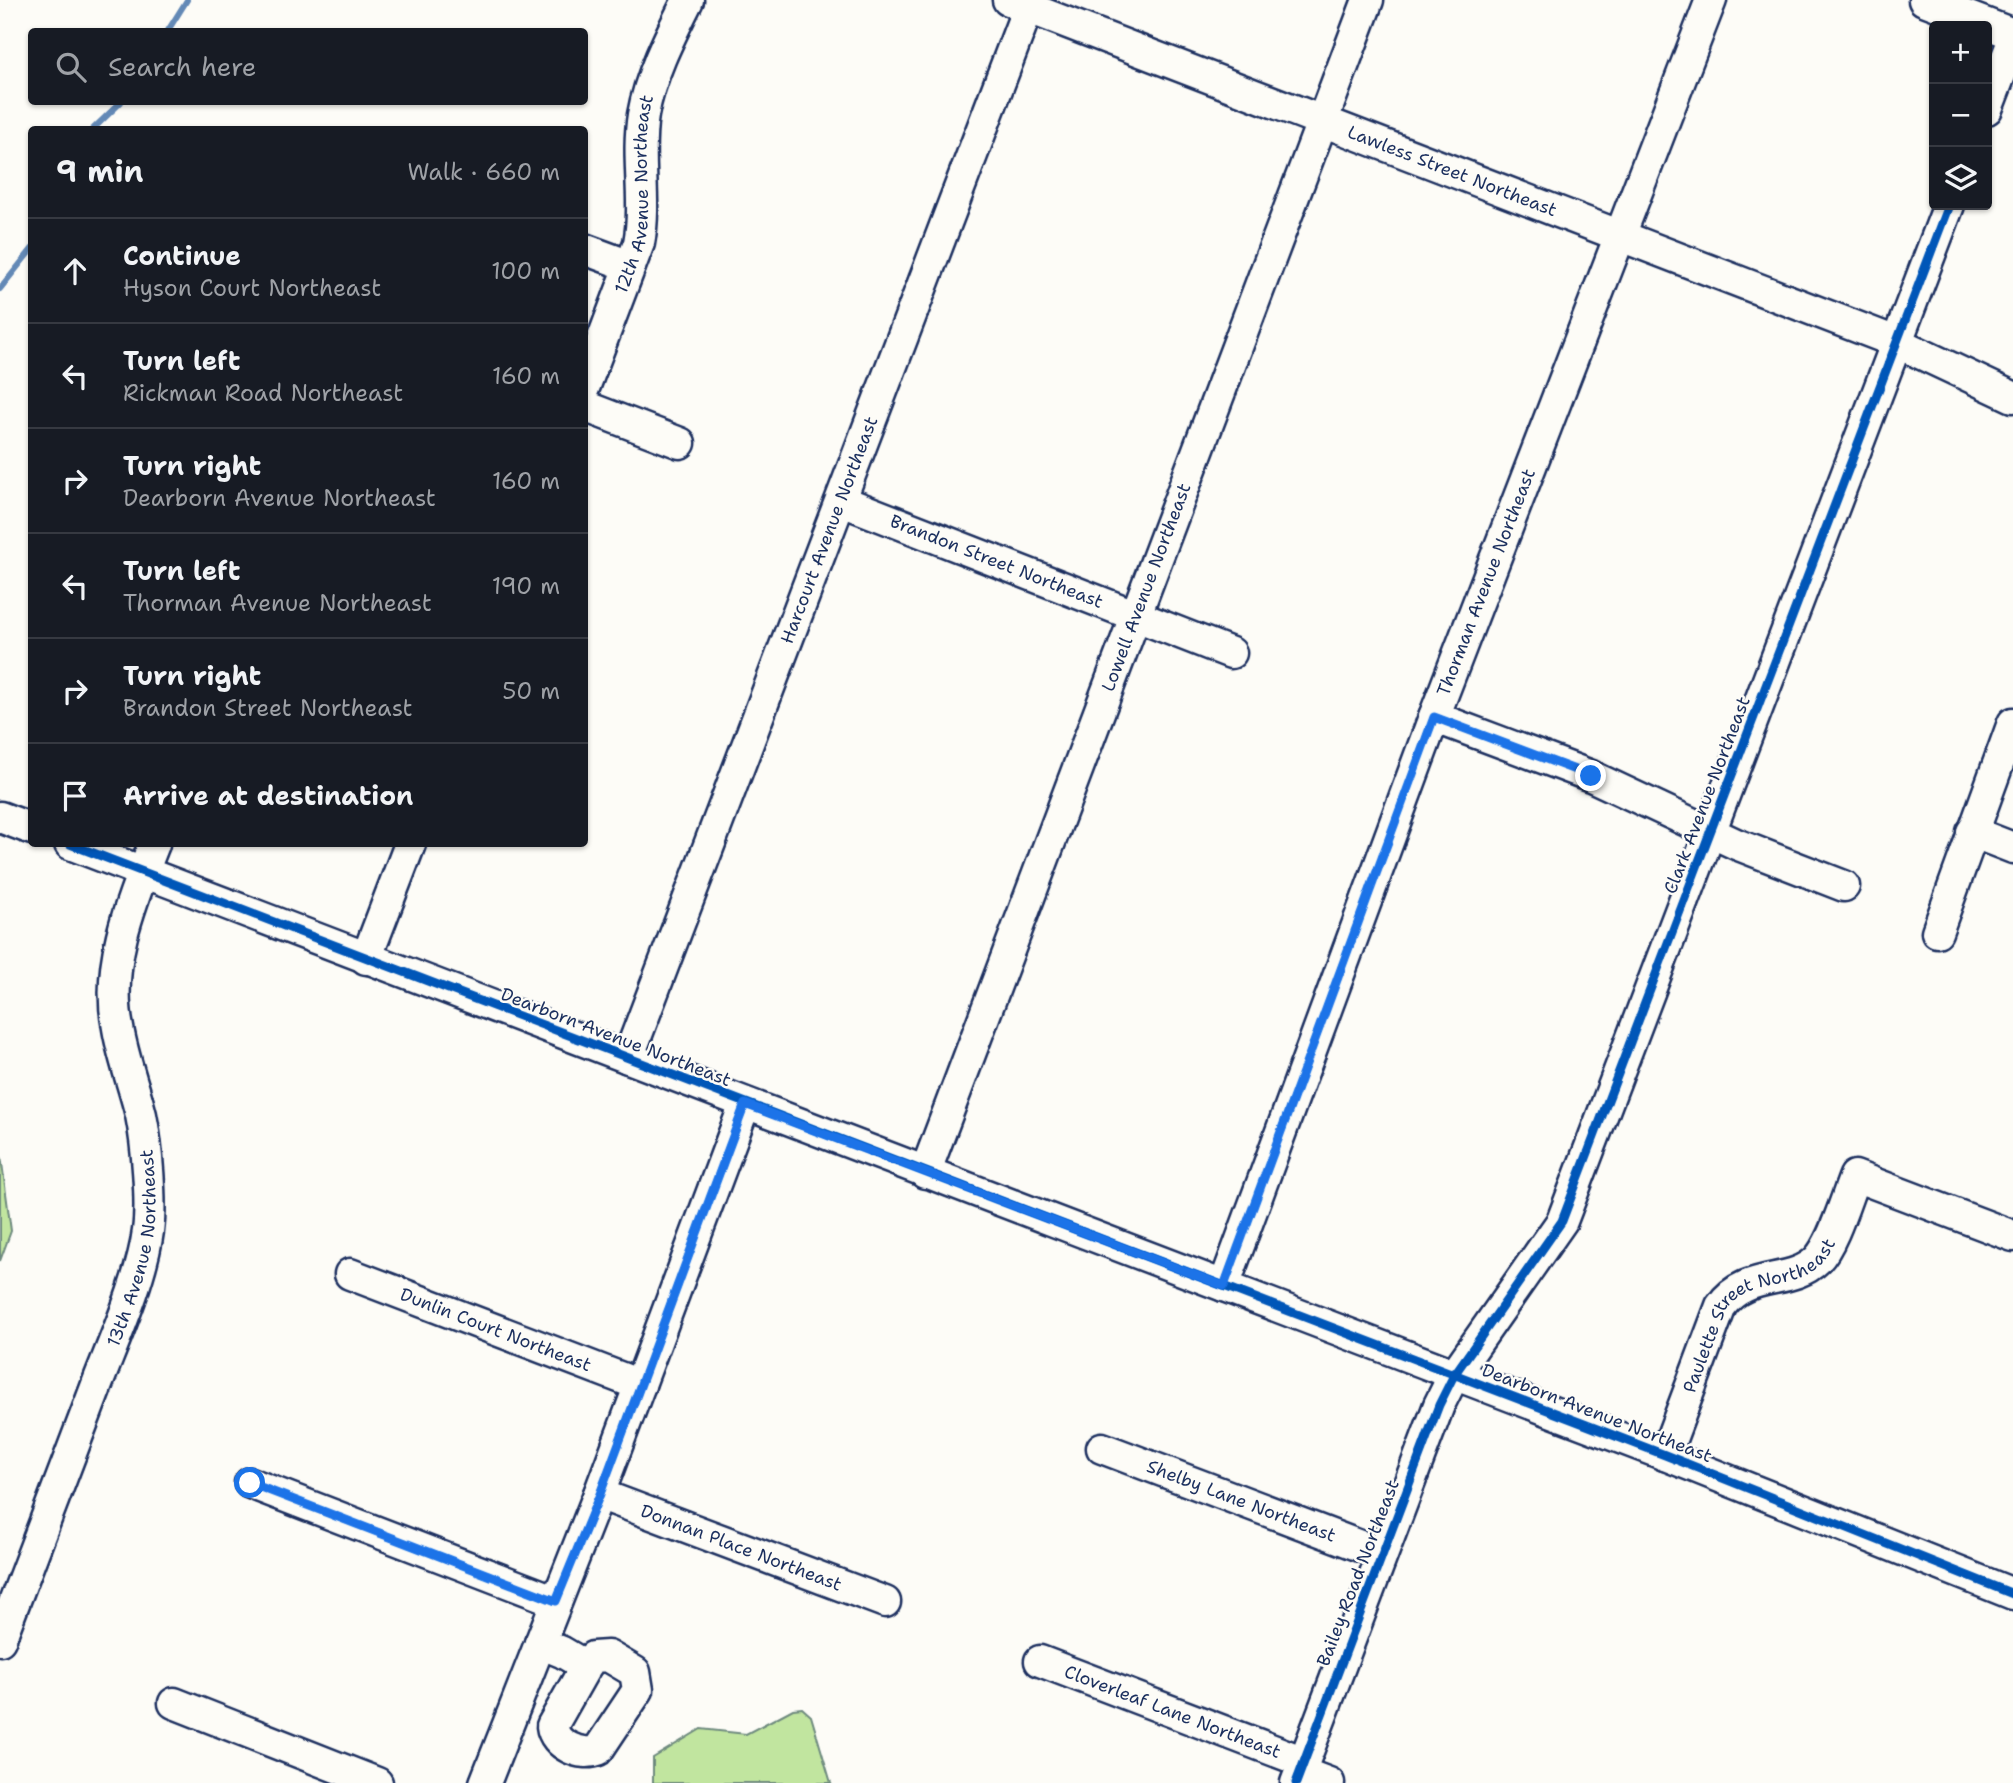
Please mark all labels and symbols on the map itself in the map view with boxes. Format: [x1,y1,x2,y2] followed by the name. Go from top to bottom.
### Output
[609,92,659,297] street label: 12th Avenue Northeast
[1344,120,1560,222] street label: Lawless Street Northeast
[775,413,883,647] street label: Harcourt Avenue Northeast
[1431,465,1541,699] street label: Thorman Avenue Northeast
[1096,480,1196,695] street label: Lowell Avenue Northeast
[887,509,1107,614] street label: Brandon Street Northeast
[1658,693,1756,897] street label: Clark Avenue Northeast
[1575,760,1606,791] route end
[497,982,735,1092] street label: Dearborn Avenue Northeast
[101,1148,161,1350] street label: 13th Avenue Northeast
[1677,1234,1841,1396] street label: Paulette Street Northeast
[397,1282,595,1377] street label: Dunlin Court Northeast
[1478,1358,1716,1468] street label: Dearborn Avenue Northeast
[1143,1454,1339,1548] street label: Shelby Lane Northeast
[234,1467,265,1498] route start
[1311,1476,1405,1670] street label: Bailey Road Northeast
[637,1499,845,1597] street label: Donnan Place Northeast
[1061,1659,1284,1764] street label: Cloverleaf Lane Northeast

